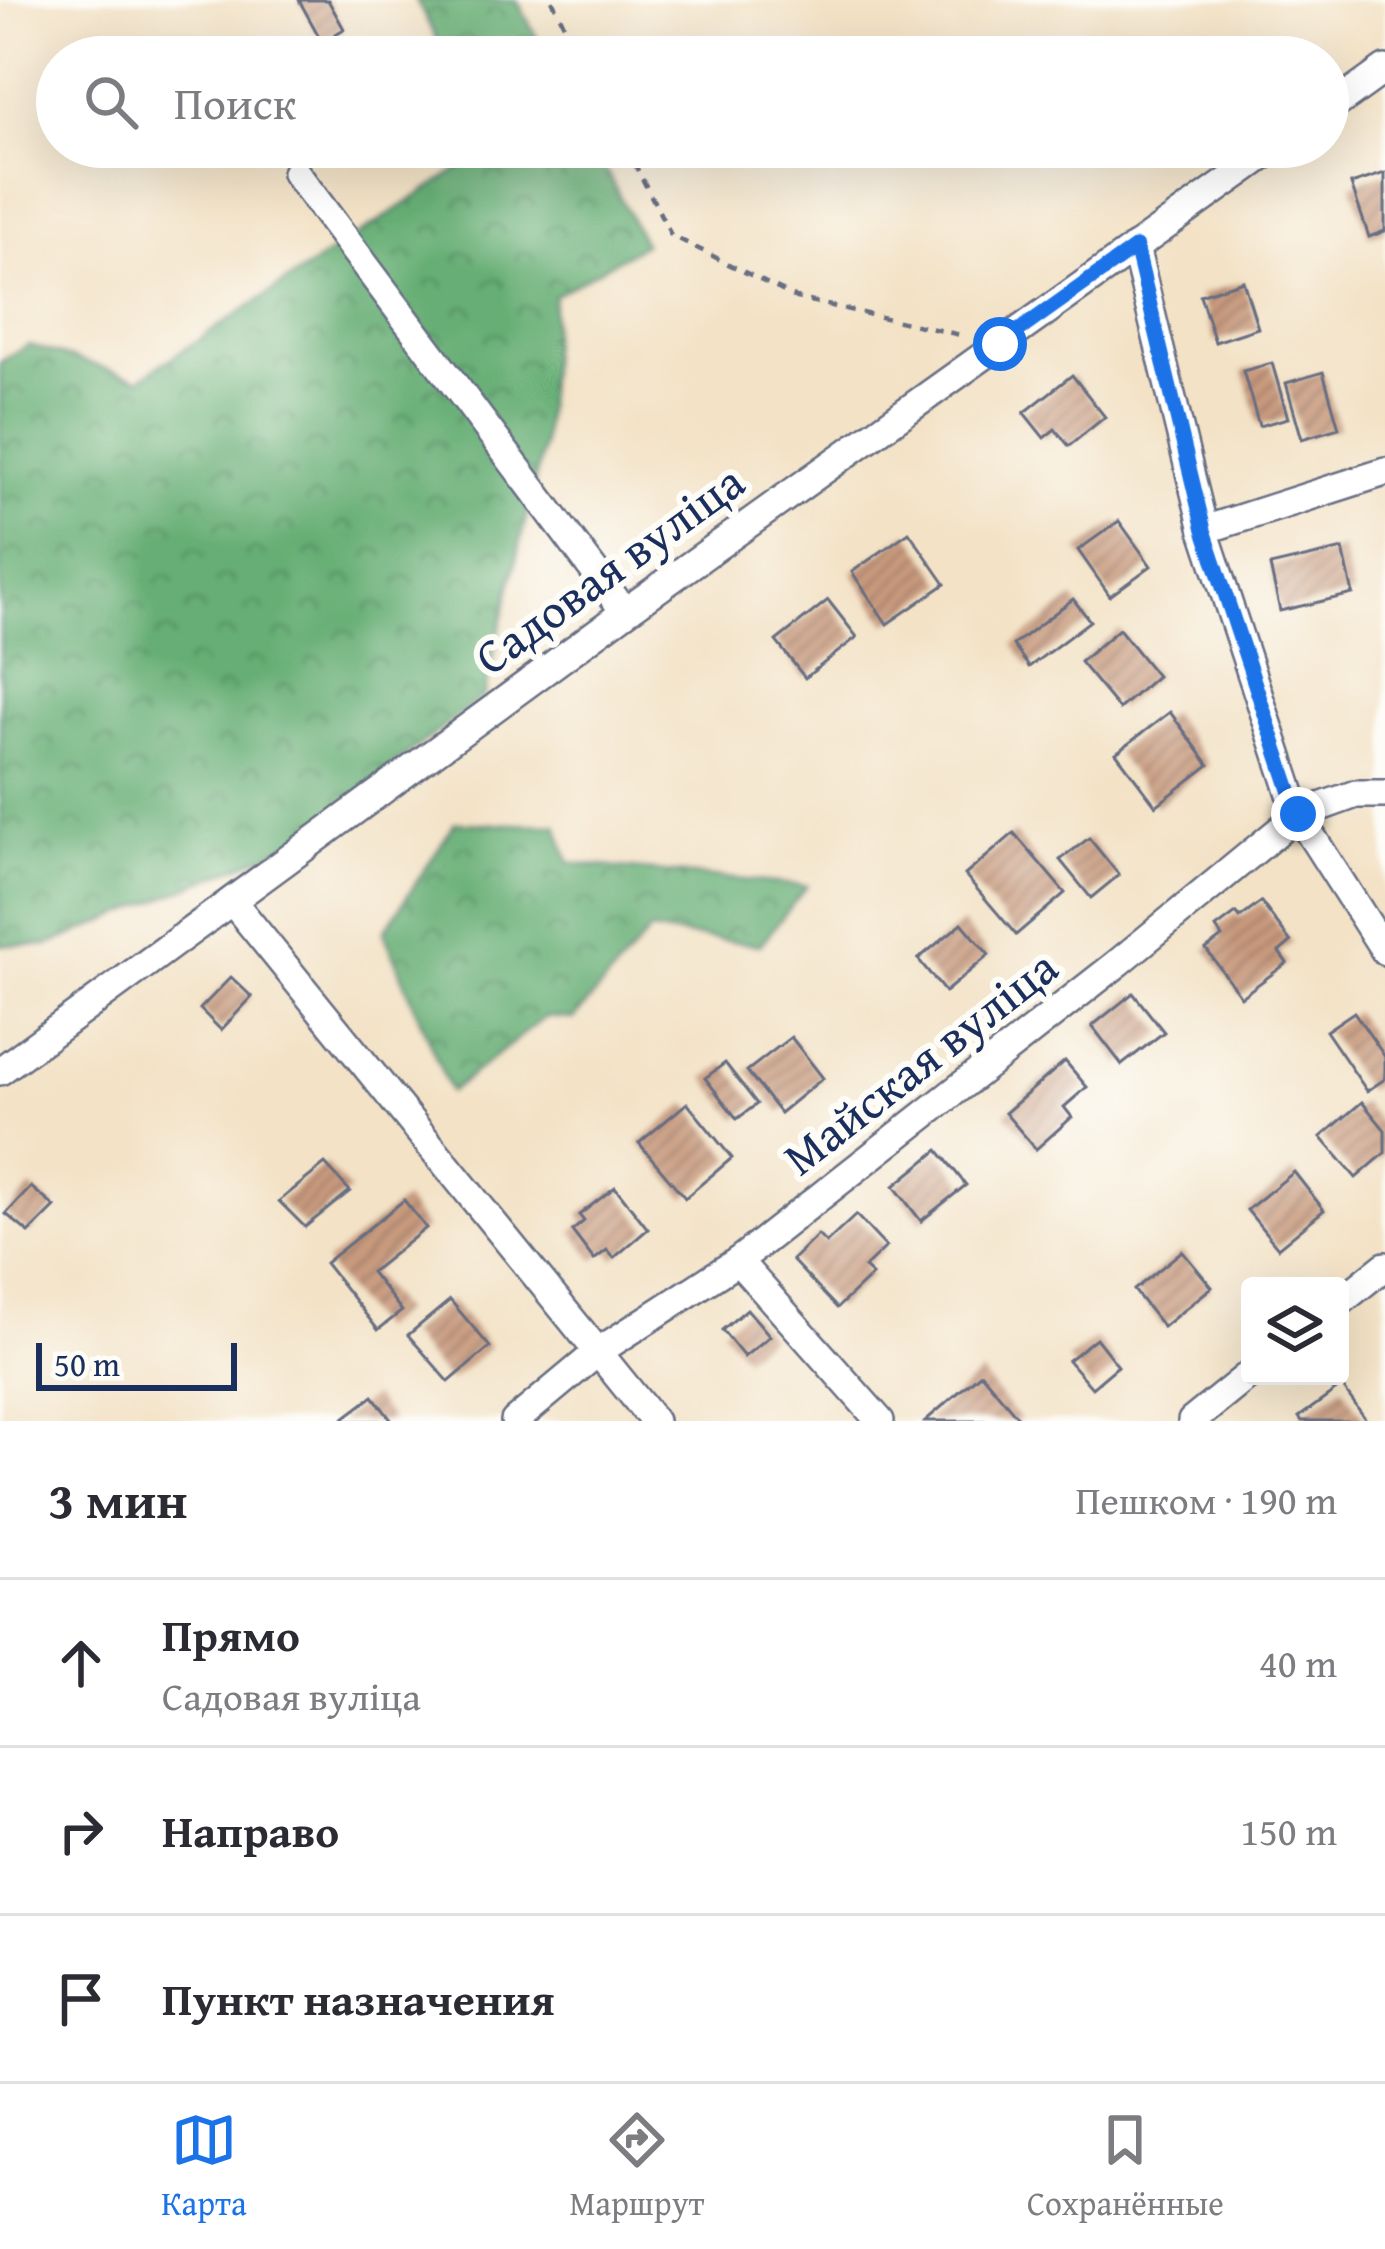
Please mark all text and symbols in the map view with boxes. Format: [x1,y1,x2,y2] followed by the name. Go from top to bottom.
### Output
[36,36,1349,168] search box
[78,69,144,135] icon: search
[174,70,296,135] text: Поиск
[973,317,1027,371] route start
[459,446,759,691] street label: Садовая вуліца
[1271,787,1325,841] route end
[767,932,1072,1192] street label: Майская вуліца
[1241,1277,1349,1385] map controls
[1241,1277,1349,1385] button: layers
[36,1337,237,1390] scale bar
[54,1340,120,1388] text: 50 m
[48,1462,187,1537] text: 3 мин
[1075,1471,1337,1528] text: Пешком · 190 m
[162,1602,300,1667] text: Прямо
[48,1630,114,1696] icon: ahead
[1259,1634,1337,1691] text: 40 m
[162,1667,421,1724] text: Садовая вуліца
[48,1798,114,1864] icon: right
[162,1798,339,1863] text: Направо
[1240,1802,1337,1859] text: 150 m
[48,1966,114,2032] icon: arrive
[162,1966,555,2031] text: Пункт назначения
[161,2107,247,2227] tab: Карта
[569,2107,704,2227] tab: Маршрут
[1027,2107,1224,2227] tab: Сохранённые

